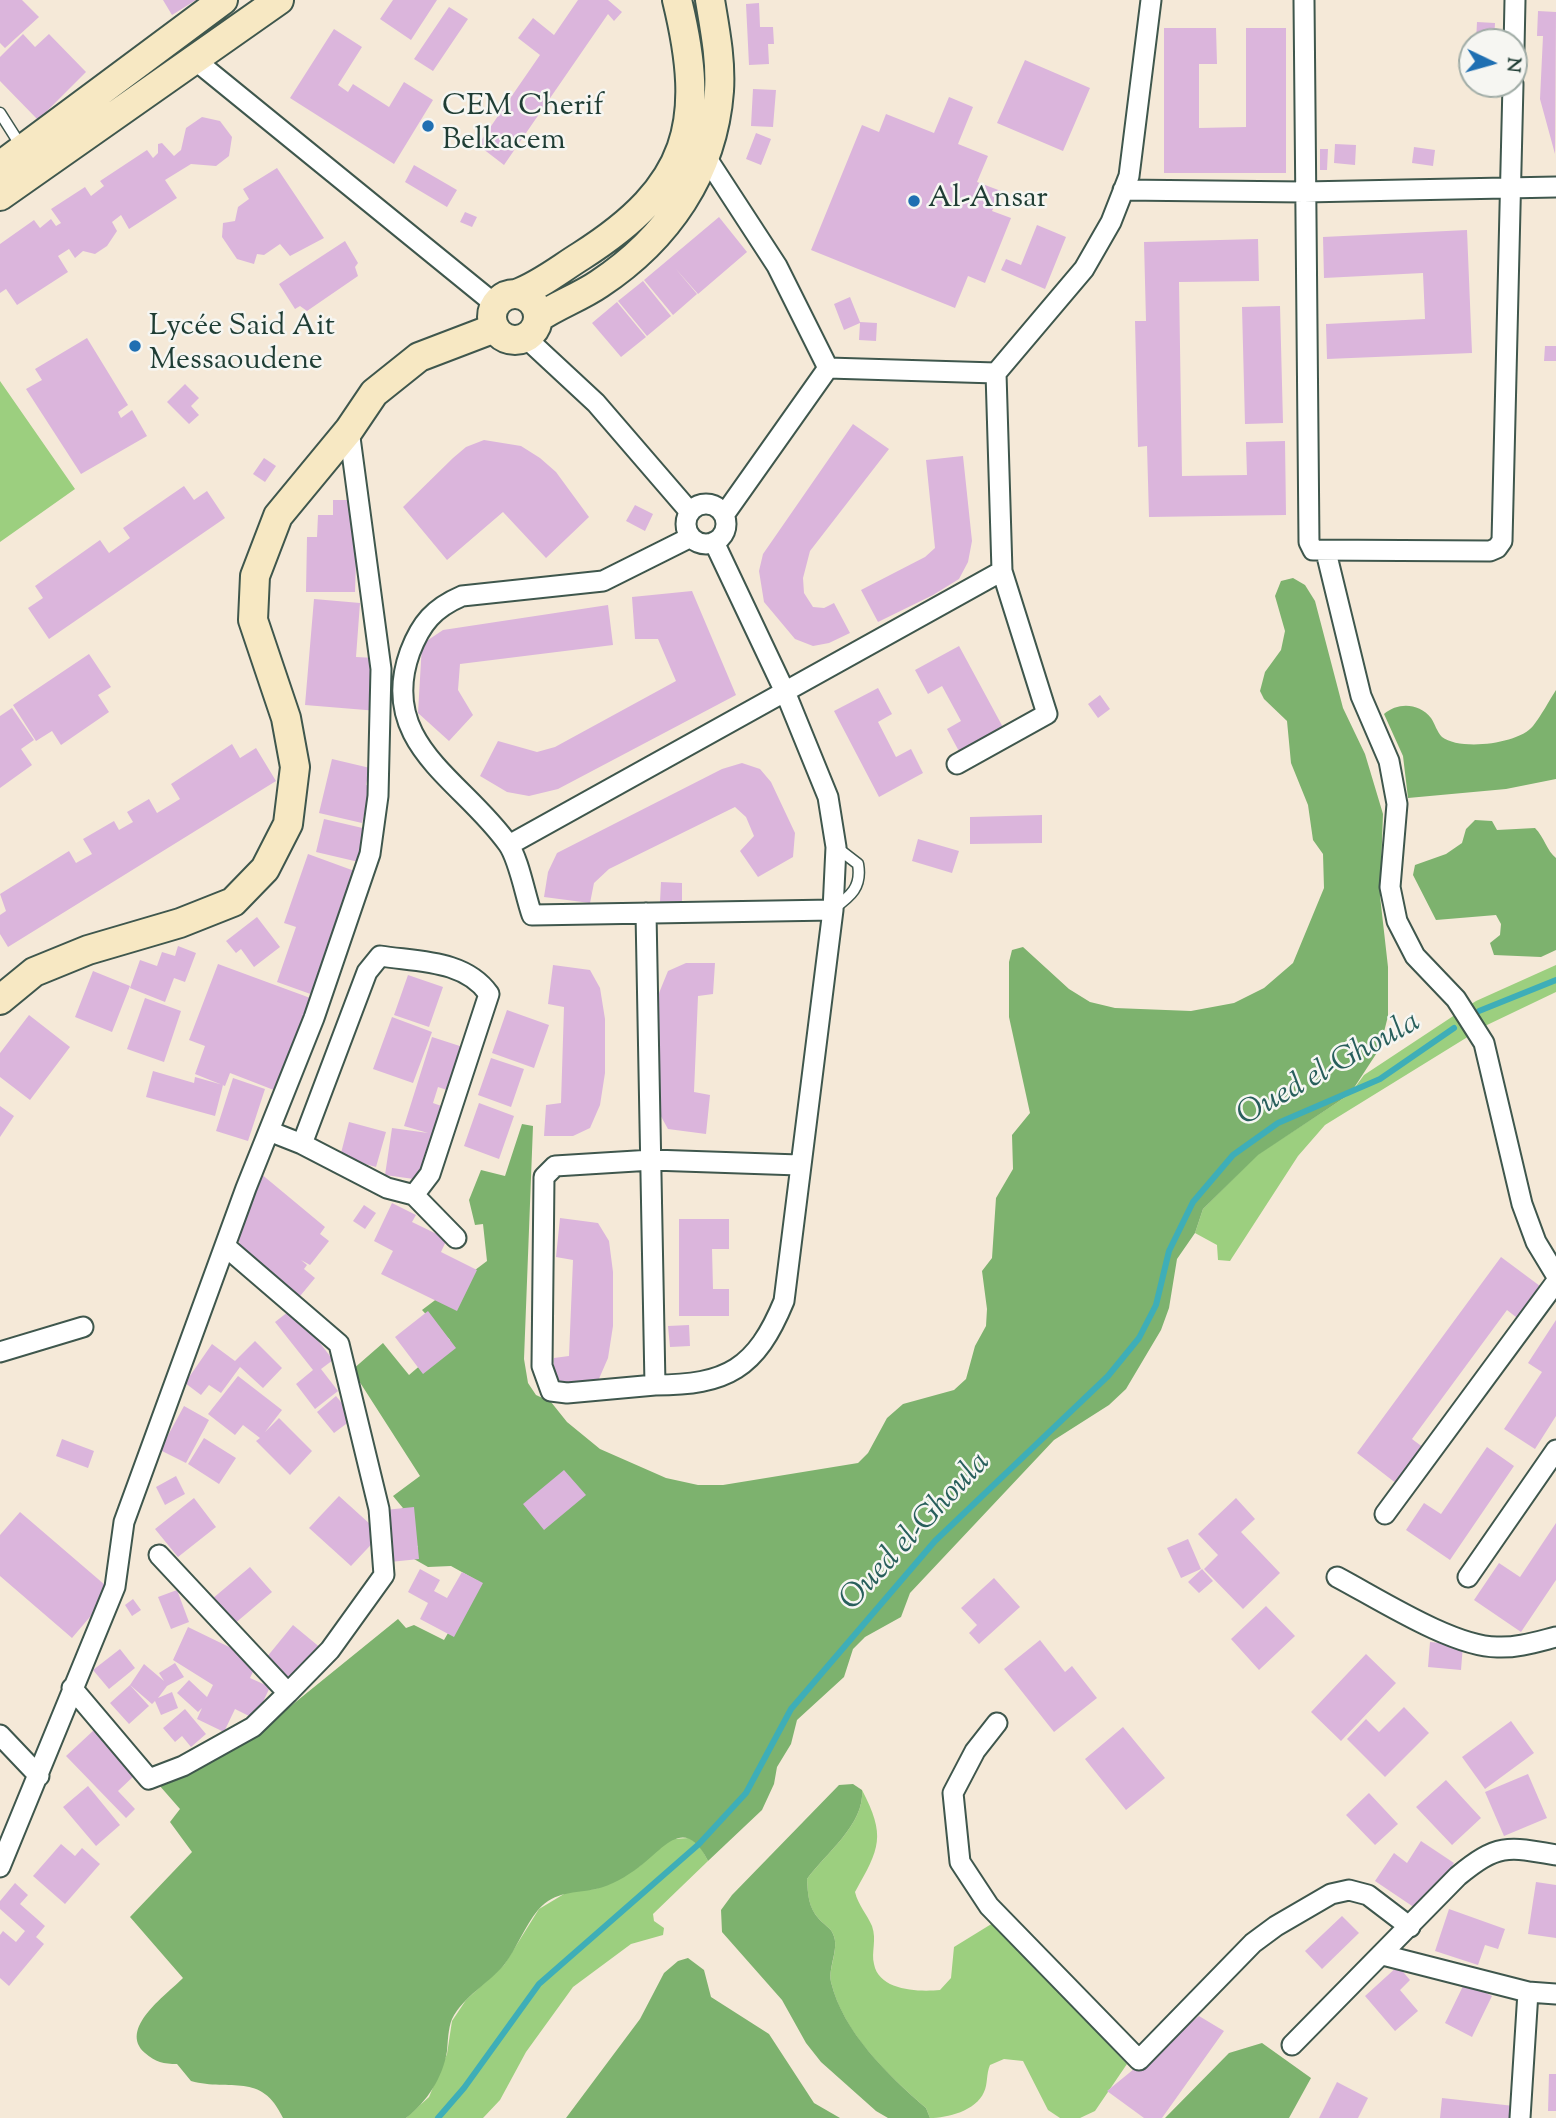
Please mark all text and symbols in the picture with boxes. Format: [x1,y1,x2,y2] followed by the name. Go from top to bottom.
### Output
[1458,28,1528,98] north arrow
[1498,56,1527,73] text: N
[442,91,604,162] place label: CEM Cherif Belkacem
[420,118,436,134] marker: CEM Cherif Belkacem
[928,183,1048,219] place label: Al-Ansar
[906,193,922,209] marker: Al-Ansar
[149,311,335,382] place label: Lycée Said Ait Messaoudene
[127,338,143,354] marker: Lycée Said Ait Messaoudene
[1232,1005,1428,1137] water label: Oued el-Ghoula
[834,1446,1000,1620] water label: Oued el-Ghoula

